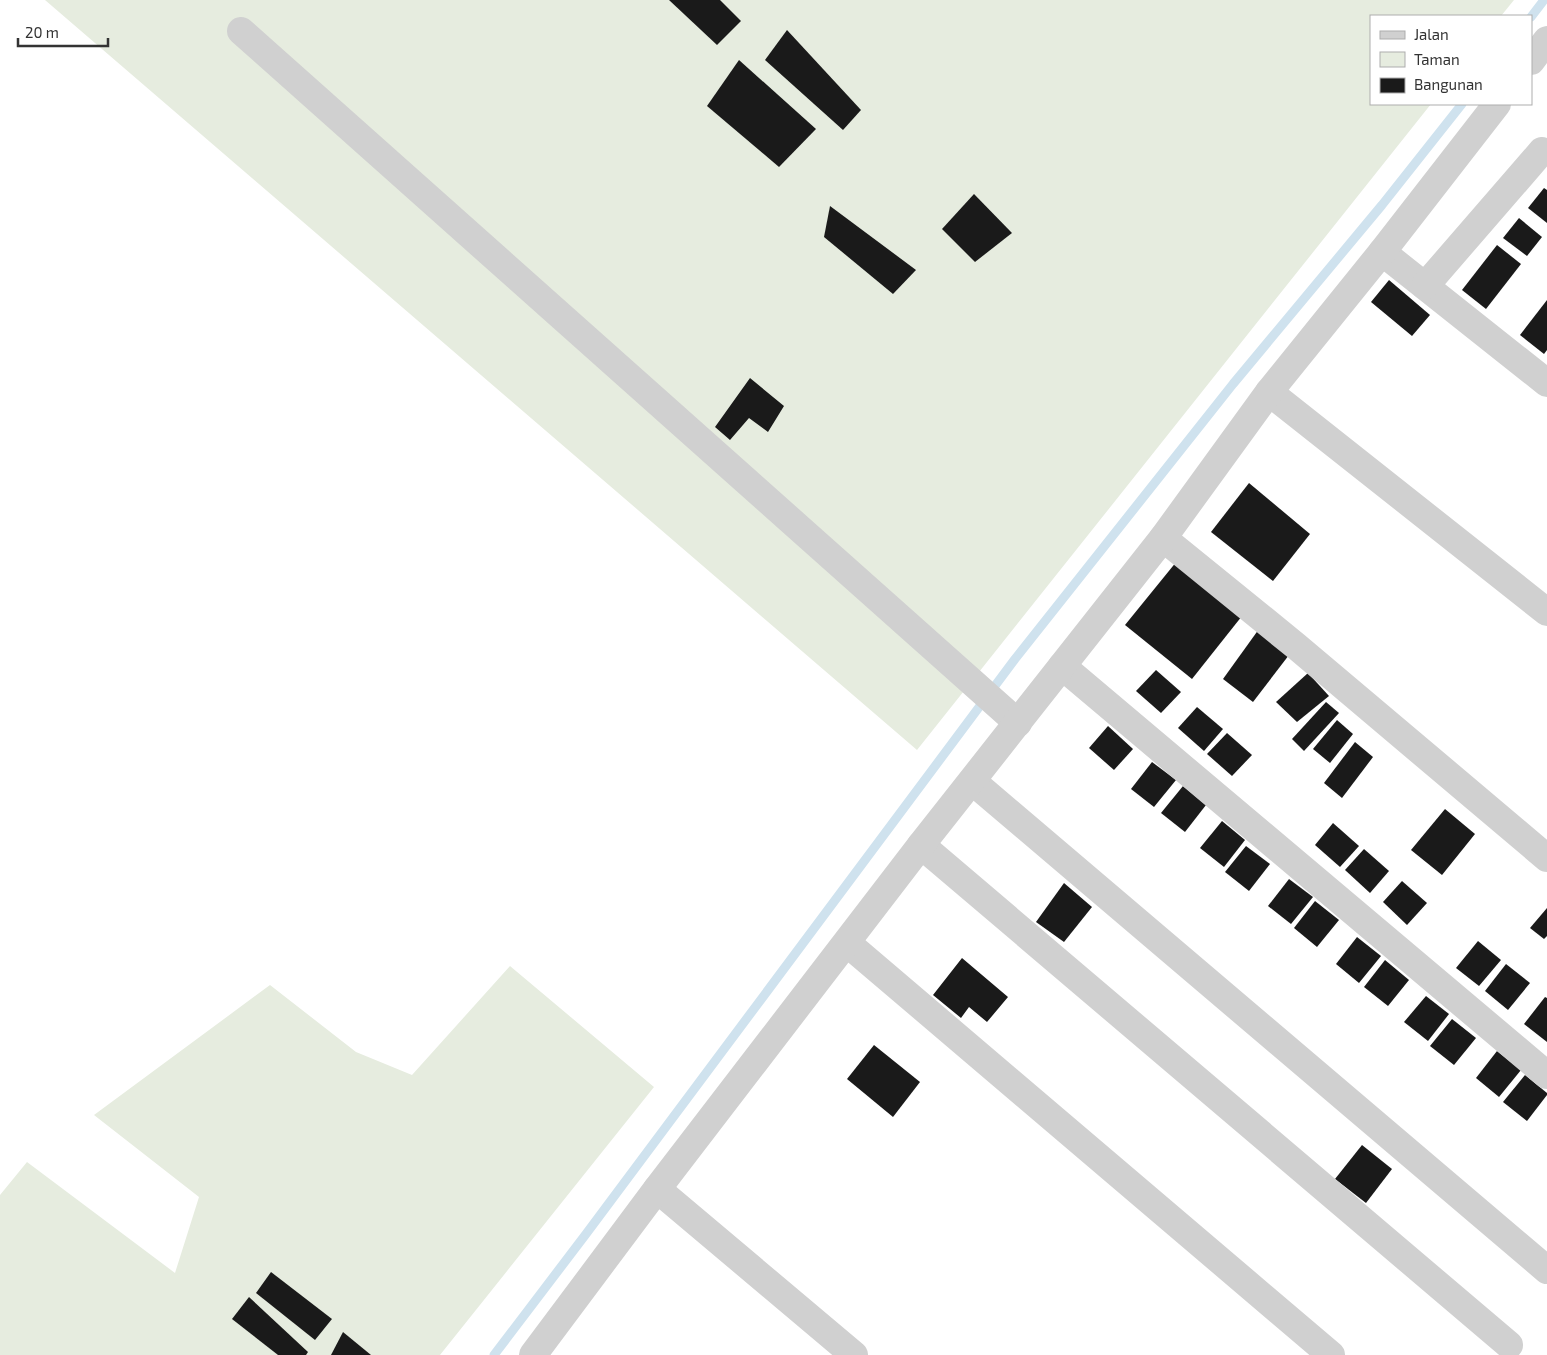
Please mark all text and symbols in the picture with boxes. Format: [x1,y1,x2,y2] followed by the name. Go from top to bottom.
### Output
[18,15,108,47] scale bar
[1370,15,1532,105] legend
[25,23,59,41] text: 20 m
[1414,25,1449,43] text: Jalan
[1414,50,1460,68] text: Taman
[1414,75,1483,93] text: Bangunan

